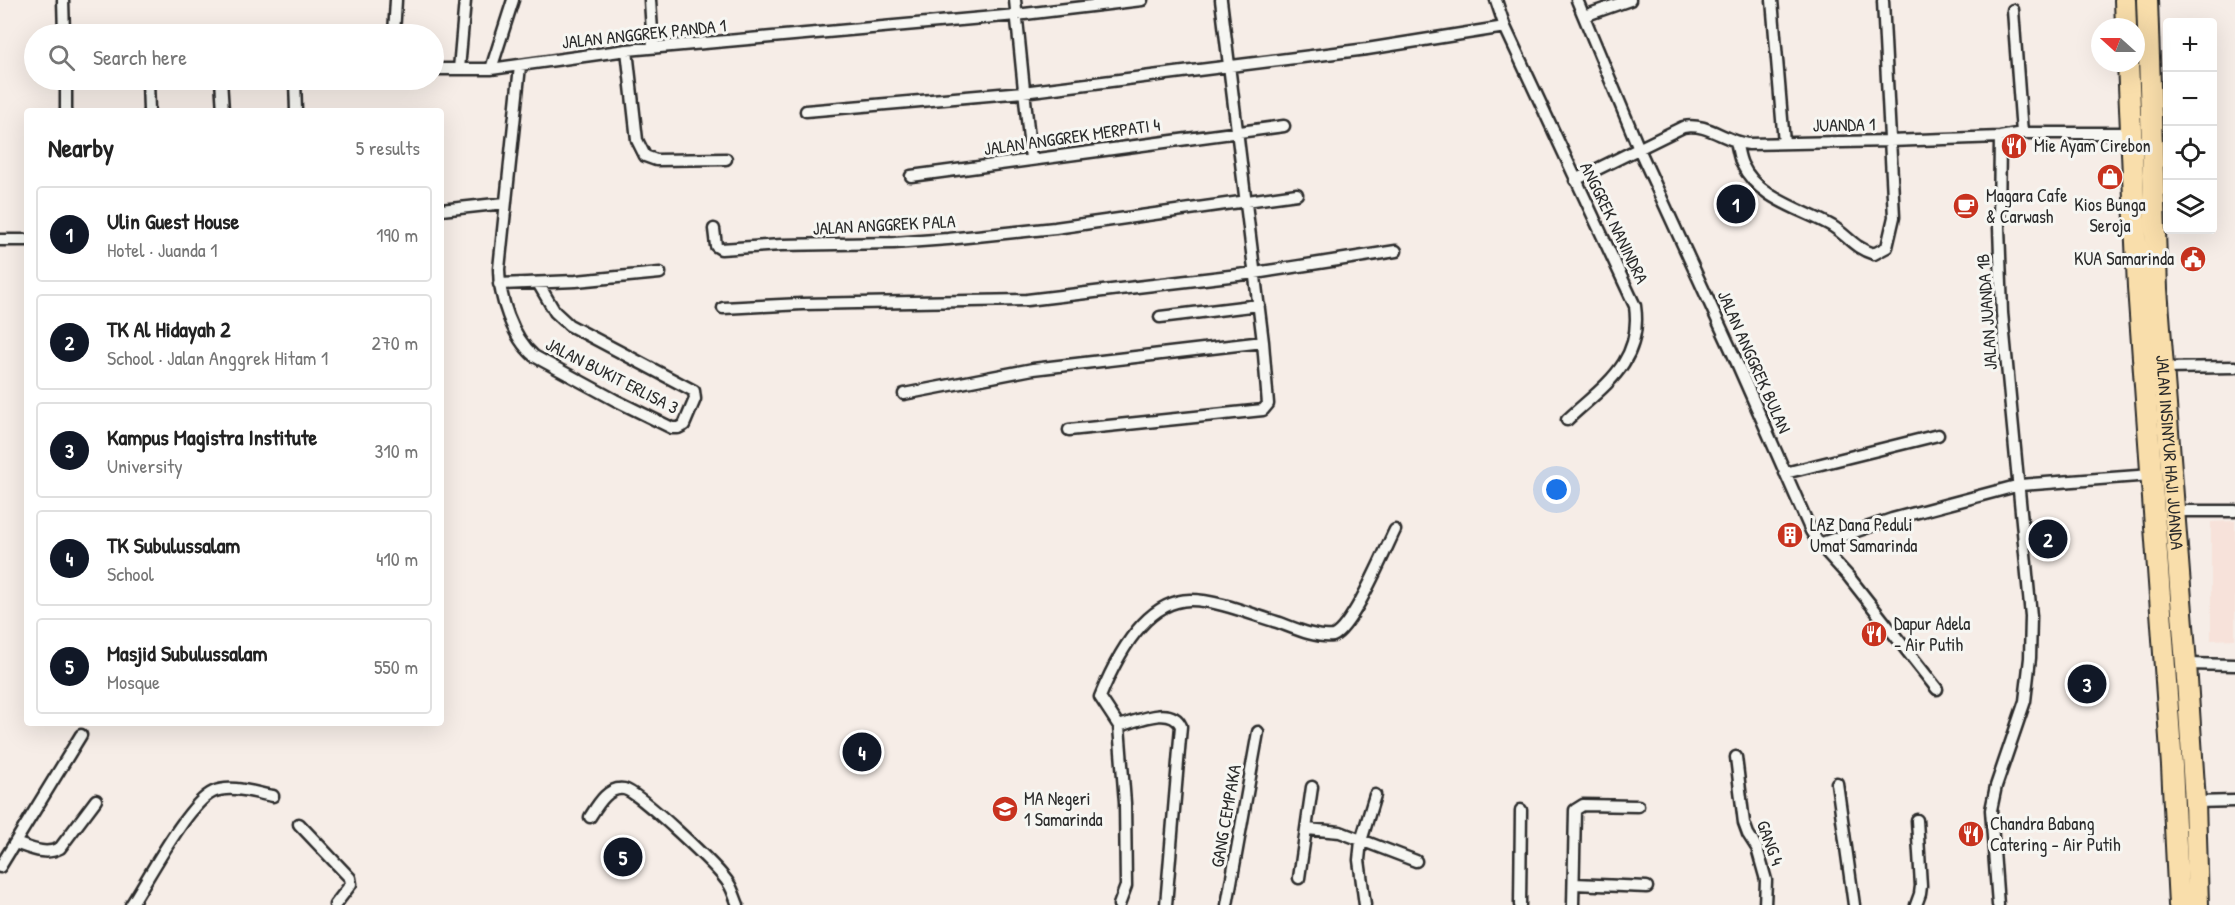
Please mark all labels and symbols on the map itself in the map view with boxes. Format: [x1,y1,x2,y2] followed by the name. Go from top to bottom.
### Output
[561,12,727,55] street label: JALAN ANGGREK PANDA 1
[2091,18,2145,72] north arrow
[1812,111,1876,138] street label: JUANDA 1
[982,112,1162,161] street label: JALAN ANGGREK MERPATI 4
[1999,131,2029,161] restaurant icon: Mie Ayam Cirebon
[2034,133,2151,158] place label: Mie Ayam Cirebon
[1574,158,1655,288] street label: ANGGREK NANINDRA
[2095,162,2125,192] shop icon: Kios Bunga Seroja
[1716,182,1756,226] pin: 1
[1986,183,2068,229] place label: Magara Cafe & Carwash
[1951,191,1981,221] cafe icon: Magara Cafe & Carwash
[2074,192,2146,238] place label: Kios Bunga Seroja
[812,208,956,241] street label: JALAN ANGGREK PALA
[2178,244,2208,274] public building icon: KUA Samarinda
[2074,246,2174,271] place label: KUA Samarinda
[1970,253,2003,371] street label: JALAN JUANDA 1B
[1712,286,1797,437] street label: JALAN ANGGREK BULAN
[541,331,683,420] street label: JALAN BUKIT ERLISA 3
[2150,354,2190,551] street label: JALAN INSINYUR HAJI JUANDA
[1542,475,1571,504] your location
[1810,512,1917,558] place label: LAZ Dana Peduli Umat Samarinda
[2028,516,2068,562] pin: 2
[1775,520,1805,550] building icon: LAZ Dana Peduli Umat Samarinda
[1894,611,1970,657] place label: Dapur Adela - Air Putih
[1859,619,1889,649] restaurant icon: Dapur Adela - Air Putih
[2068,662,2106,706] pin: 3
[842,730,882,774] pin: 4
[1204,762,1247,869] street label: GANG CEMPAKA
[1024,786,1102,832] place label: MA Negeri 1 Samarinda
[990,794,1020,824] school or university icon: MA Negeri 1 Samarinda
[1990,811,2121,857] place label: Chandra Babang Catering - Air Putih
[1751,817,1790,869] street label: GANG 4
[1956,819,1986,849] restaurant icon: Chandra Babang Catering - Air Putih
[604,834,642,880] pin: 5

